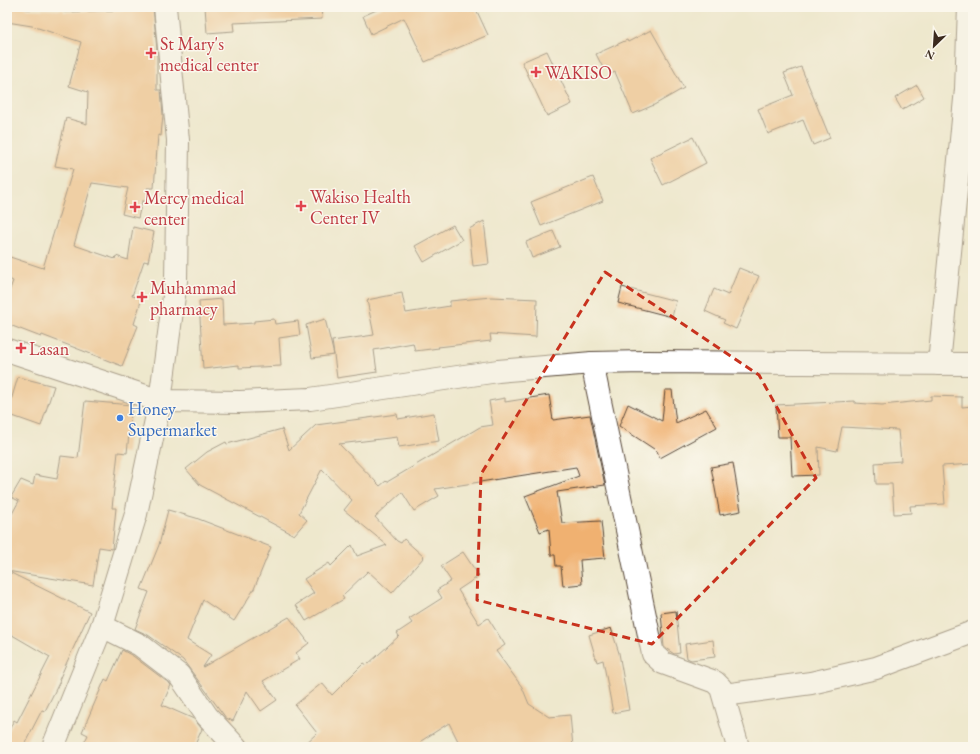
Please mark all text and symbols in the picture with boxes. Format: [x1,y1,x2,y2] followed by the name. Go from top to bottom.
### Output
[914,26,954,66] north arrow
[160,32,259,76] place label: St Mary's medical center
[145,47,157,59] marker: St Mary's medical center
[923,47,937,63] text: N
[545,61,612,84] place label: WAKISO
[530,66,542,78] marker: WAKISO
[310,185,411,229] place label: Wakiso Health Center IV
[144,186,244,230] place label: Mercy medical center
[295,200,307,212] marker: Wakiso Health Center IV
[129,201,141,213] marker: Mercy medical center
[150,276,237,320] place label: Muhammad pharmacy
[137,292,147,302] marker: Muhammad pharmacy
[29,337,70,360] place label: Lasan
[16,343,26,353] marker: Lasan
[128,397,217,441] place label: Honey Supermarket
[115,413,125,423] marker: Honey Supermarket

